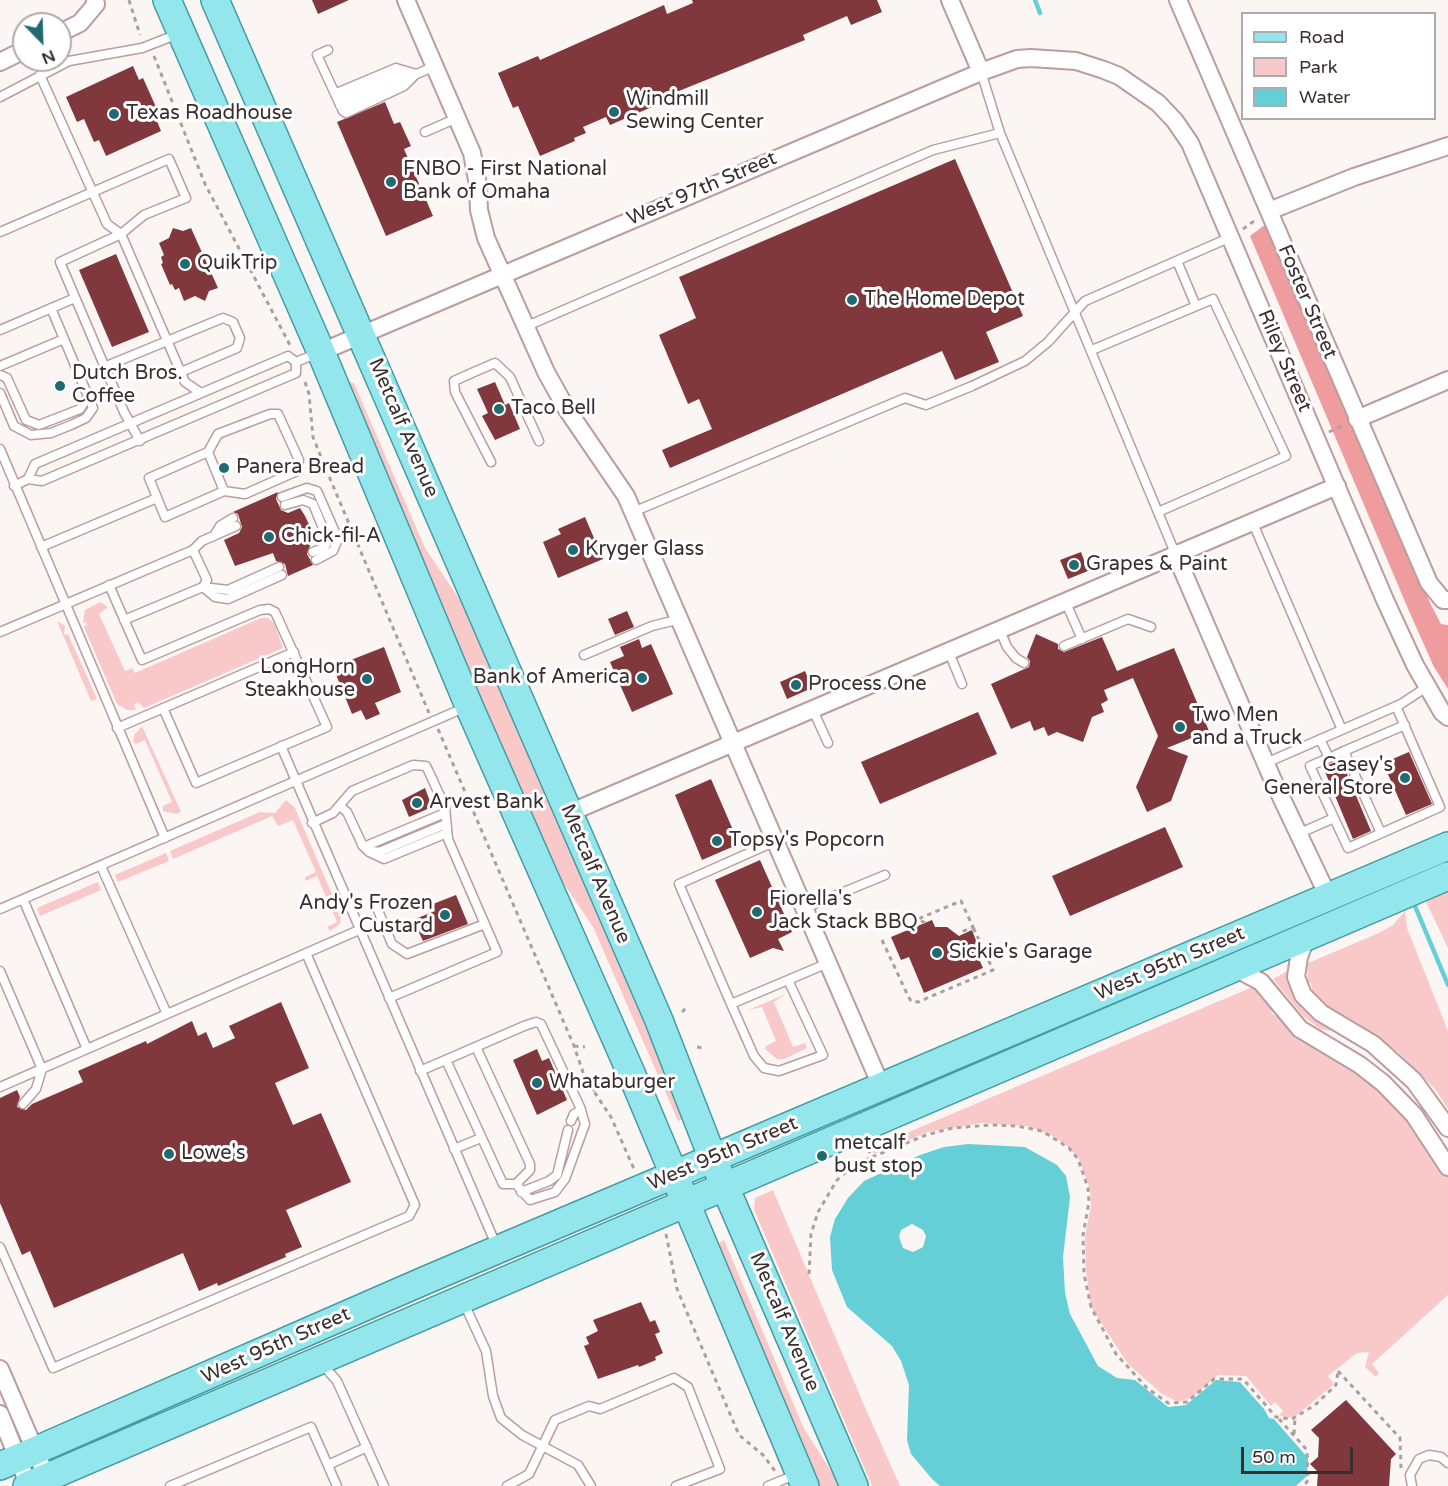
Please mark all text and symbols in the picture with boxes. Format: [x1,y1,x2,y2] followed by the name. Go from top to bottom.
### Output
[12,12,72,72] north arrow
[1241,12,1436,120] legend
[1299,26,1344,48] text: Road
[38,45,58,68] text: N
[1299,56,1337,78] text: Park
[1299,86,1350,108] text: Water
[626,88,764,135] place label: Windmill Sewing Center
[126,102,293,126] place label: Texas Roadhouse
[607,105,621,119] marker: Windmill Sewing Center
[107,107,121,121] marker: Texas Roadhouse
[624,147,780,231] street label: West 97th Street
[403,158,607,205] place label: FNBO - First National Bank of Omaha
[384,175,398,189] marker: FNBO - First National Bank of Omaha
[1272,241,1342,363] street label: Foster Street
[197,252,277,276] place label: QuikTrip
[178,257,192,271] marker: QuikTrip
[864,288,1025,312] place label: The Home Depot
[845,293,859,307] marker: The Home Depot
[1252,306,1316,416] street label: Riley Street
[363,355,443,501] street label: Metcalf Avenue
[72,362,183,409] place label: Dutch Bros. Coffee
[53,379,67,393] marker: Dutch Bros. Coffee
[511,397,596,421] place label: Taco Bell
[492,402,506,416] marker: Taco Bell
[236,456,364,480] place label: Panera Bread
[217,461,231,475] marker: Panera Bread
[281,525,381,549] place label: Chick-fil-A
[262,530,276,544] marker: Chick-fil-A
[585,538,704,562] place label: Kryger Glass
[566,543,580,557] marker: Kryger Glass
[1086,553,1227,577] place label: Grapes & Paint
[1067,558,1081,572] marker: Grapes & Paint
[245,656,355,703] place label: LongHorn Steakhouse
[473,666,630,690] place label: Bank of America
[635,671,649,685] marker: Bank of America
[360,672,374,686] marker: LongHorn Steakhouse
[808,673,927,697] place label: Process One
[789,678,803,692] marker: Process One
[1192,704,1302,751] place label: Two Men and a Truck
[1173,720,1187,734] marker: Two Men and a Truck
[1264,754,1393,801] place label: Casey's General Store
[1398,771,1412,785] marker: Casey's General Store
[429,791,544,815] place label: Arvest Bank
[410,796,424,810] marker: Arvest Bank
[555,801,635,947] street label: Metcalf Avenue
[729,829,885,853] place label: Topsy's Popcorn
[710,834,724,848] marker: Topsy's Popcorn
[769,888,918,935] place label: Fiorella's Jack Stack BBQ
[299,892,433,939] place label: Andy's Frozen Custard
[750,905,764,919] marker: Fiorella's Jack Stack BBQ
[438,908,452,922] marker: Andy's Frozen Custard
[1092,922,1248,1006] street label: West 95th Street
[949,941,1092,965] place label: Sickie's Garage
[930,946,944,960] marker: Sickie's Garage
[549,1071,675,1095] place label: Whataburger
[530,1076,544,1090] marker: Whataburger
[645,1112,801,1196] street label: West 95th Street
[834,1132,923,1179] place label: metcalf bust stop
[181,1142,246,1166] place label: Lowe's
[162,1147,176,1161] marker: Lowe's
[815,1149,829,1163] marker: metcalf bust stop
[744,1249,824,1395] street label: Metcalf Avenue
[198,1302,354,1390] street label: West 95th Street
[1244,1435,1356,1473] scale bar
[1252,1446,1296,1468] text: 50 m

